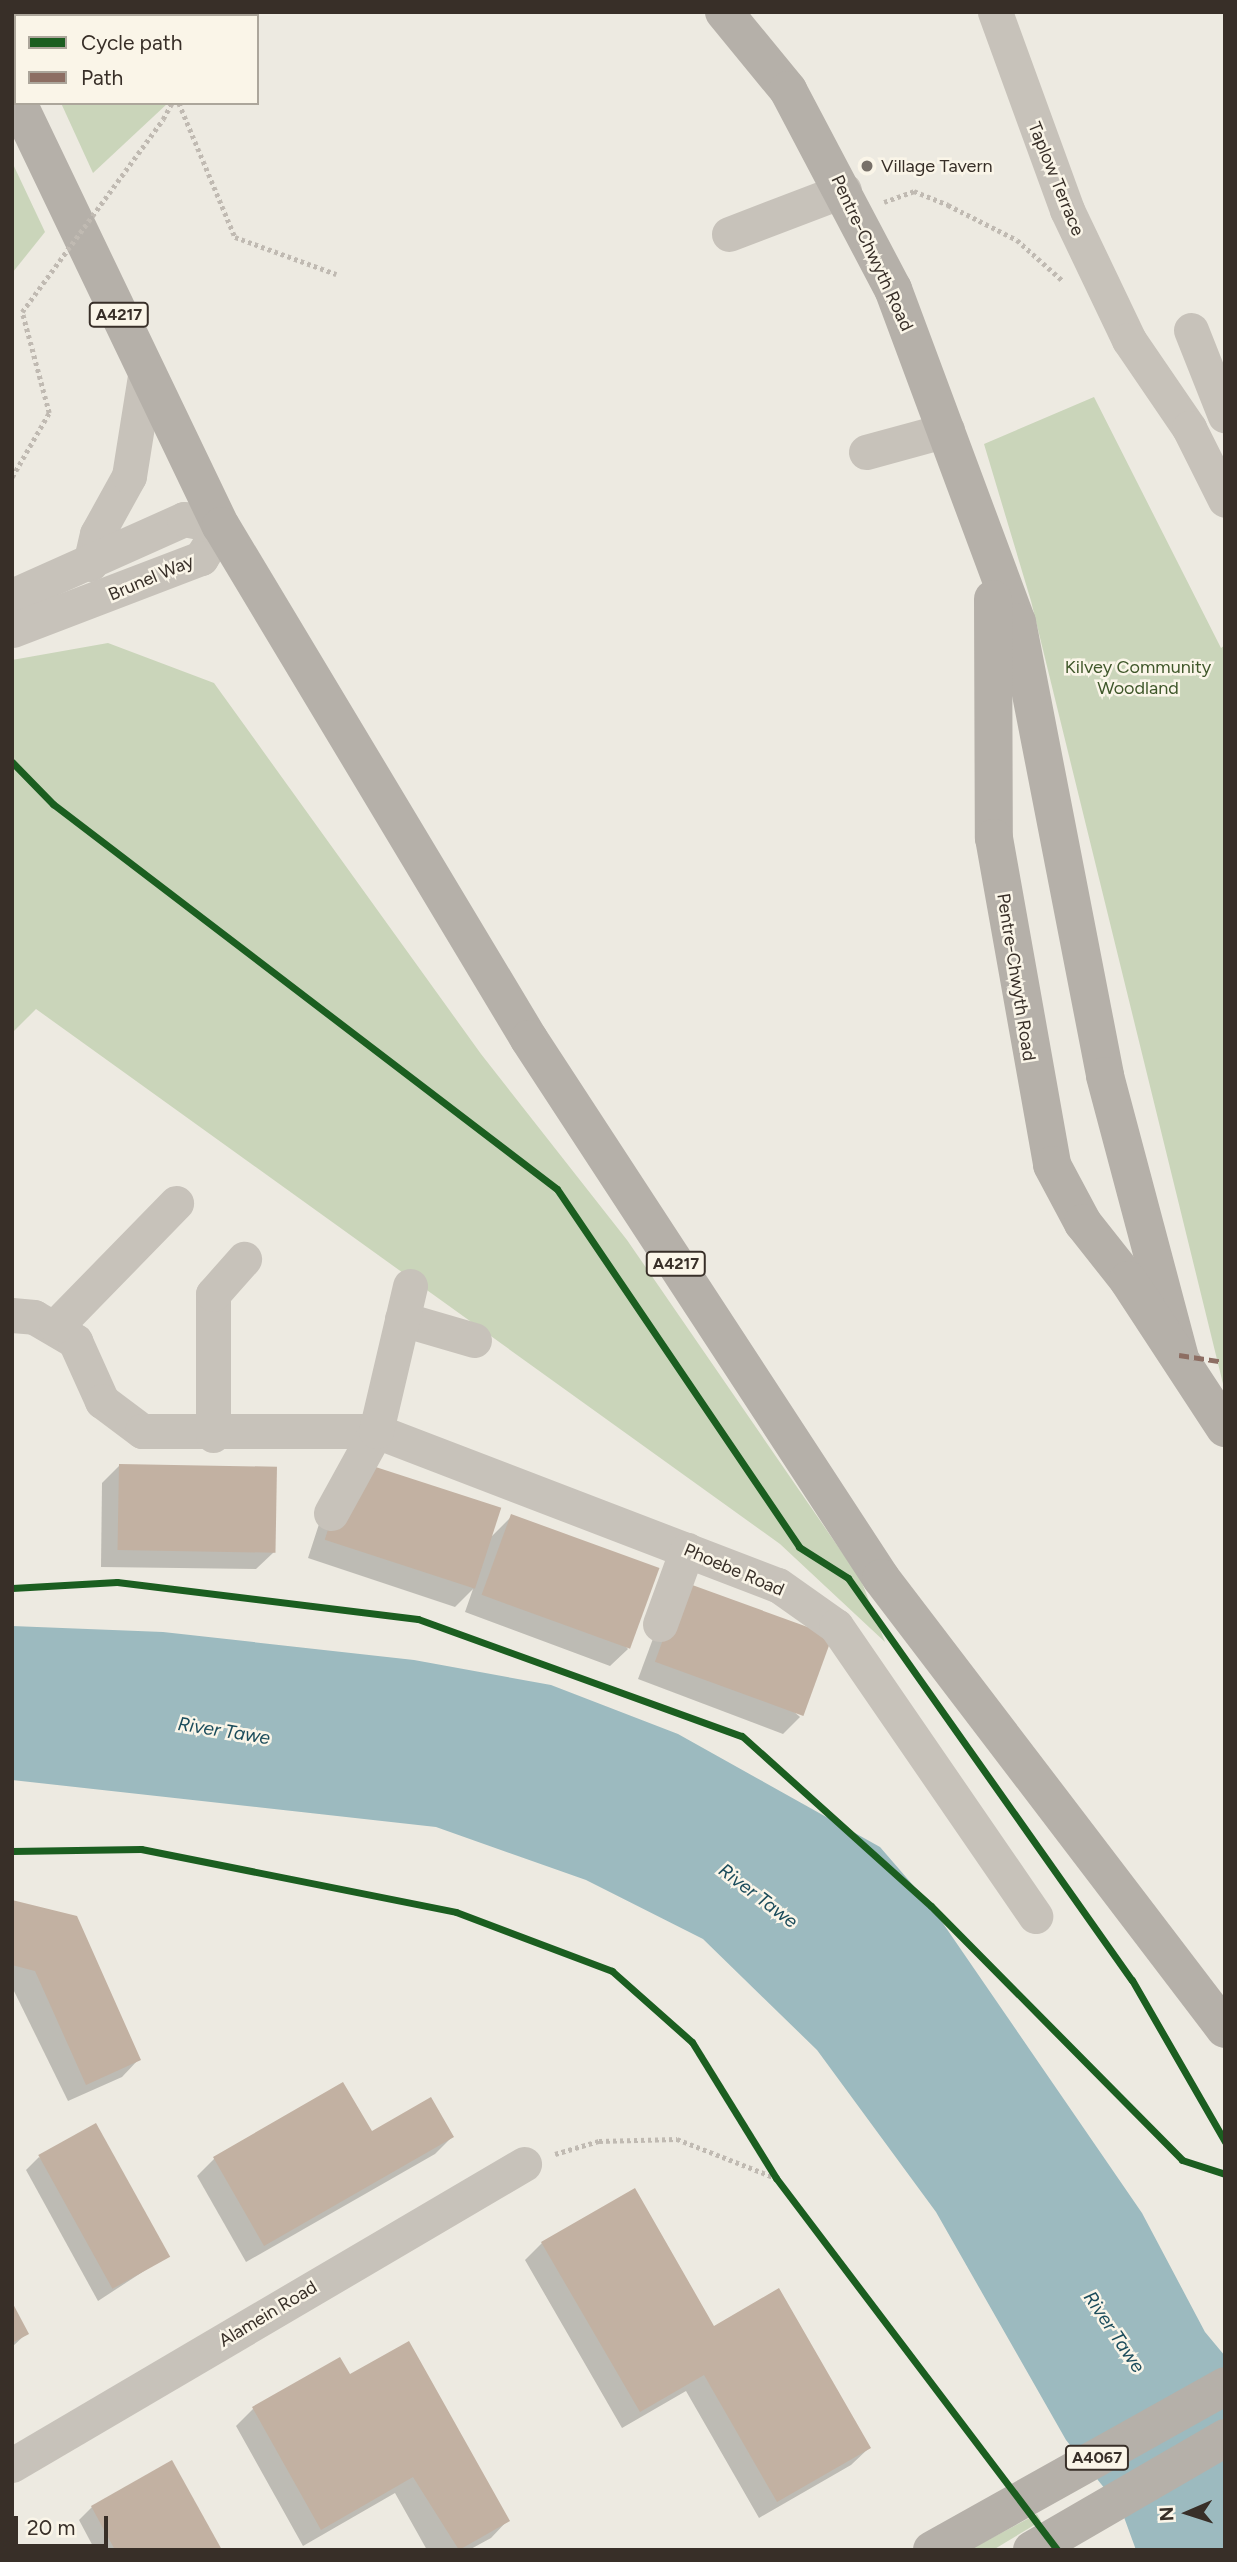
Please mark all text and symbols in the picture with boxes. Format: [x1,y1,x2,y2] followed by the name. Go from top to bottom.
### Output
[14,14,259,105] legend
[81,30,182,55] text: Cycle path
[81,65,123,90] text: Path
[1023,119,1089,239] street label: Taplow Terrace
[881,155,993,177] place label: Village Tavern
[859,158,875,174] marker: Village Tavern
[826,172,918,334] street label: Pentre-Chwyth Road
[88,302,150,328] road number: A4217
[105,550,197,606] street label: Brunel Way
[1065,657,1211,700] park label: Kilvey Community Woodland
[992,892,1040,1062] street label: Pentre-Chwyth Road
[644,1252,708,1276] road number: A4217
[681,1539,787,1601] street label: Phoebe Road
[176,1712,272,1750] water label: River Tawe
[714,1859,802,1933] water label: River Tawe
[215,2276,321,2352] street label: Alamein Road
[1079,2287,1149,2377] water label: River Tawe
[1064,2446,1130,2470] road number: A4067
[1153,2478,1223,2548] north arrow
[18,2502,112,2546] scale bar
[1155,2506,1178,2522] text: N
[27,2515,75,2540] text: 20 m

